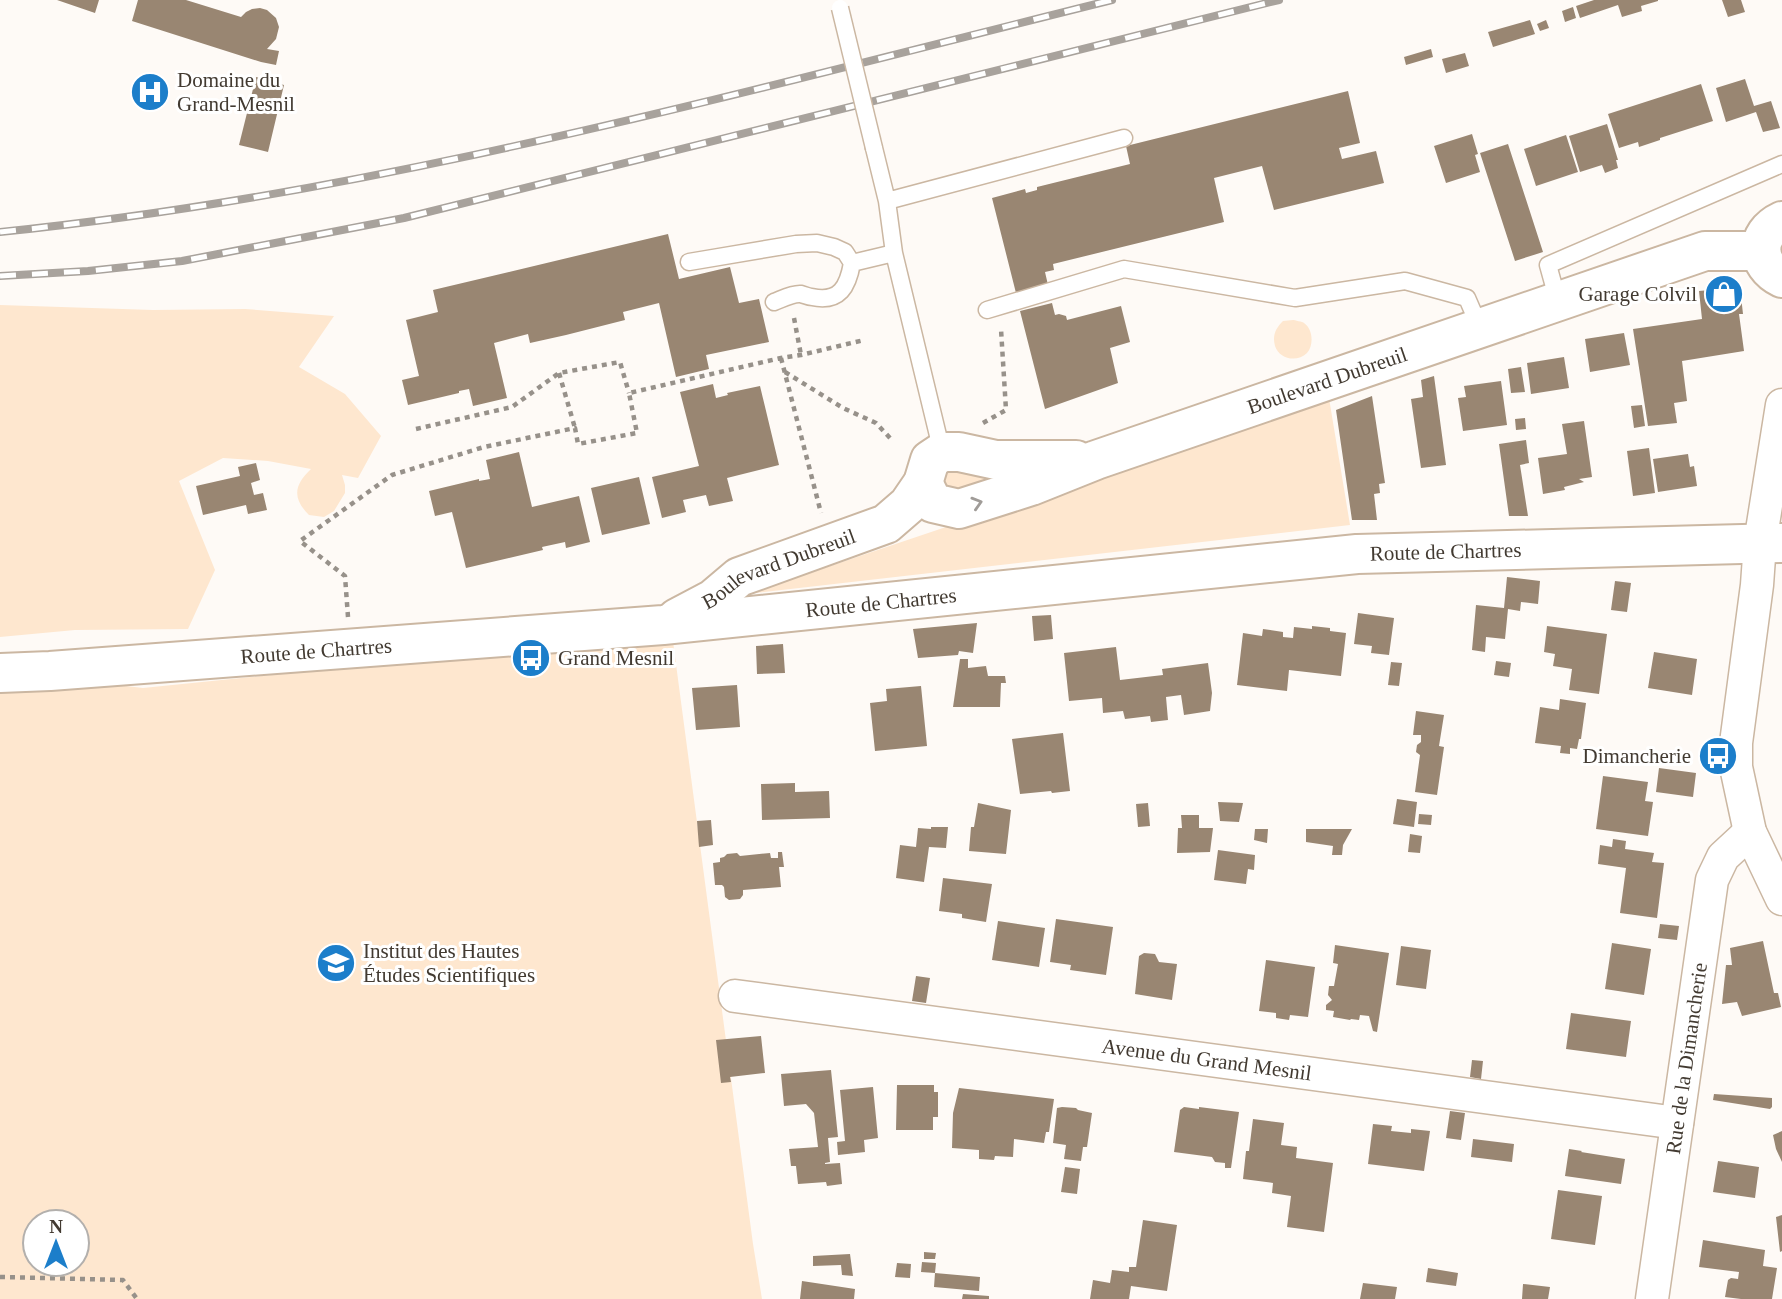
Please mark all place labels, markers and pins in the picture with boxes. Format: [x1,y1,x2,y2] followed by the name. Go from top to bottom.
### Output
[177,68,295,116] place label: Domaine du Grand-Mesnil
[129,71,171,113] hospital icon: Domaine du Grand-Mesnil
[1703,273,1745,315] shop icon: Garage Colvil
[1579,282,1697,306] place label: Garage Colvil
[510,637,552,679] bus stop icon: Grand Mesnil
[558,646,674,670] place label: Grand Mesnil
[1697,735,1739,777] bus stop icon: Dimancherie
[1583,744,1691,768] place label: Dimancherie
[363,939,535,987] place label: Institut des Hautes Études Scientifiques
[315,942,357,984] school or university icon: Institut des Hautes Études Scientifiques

